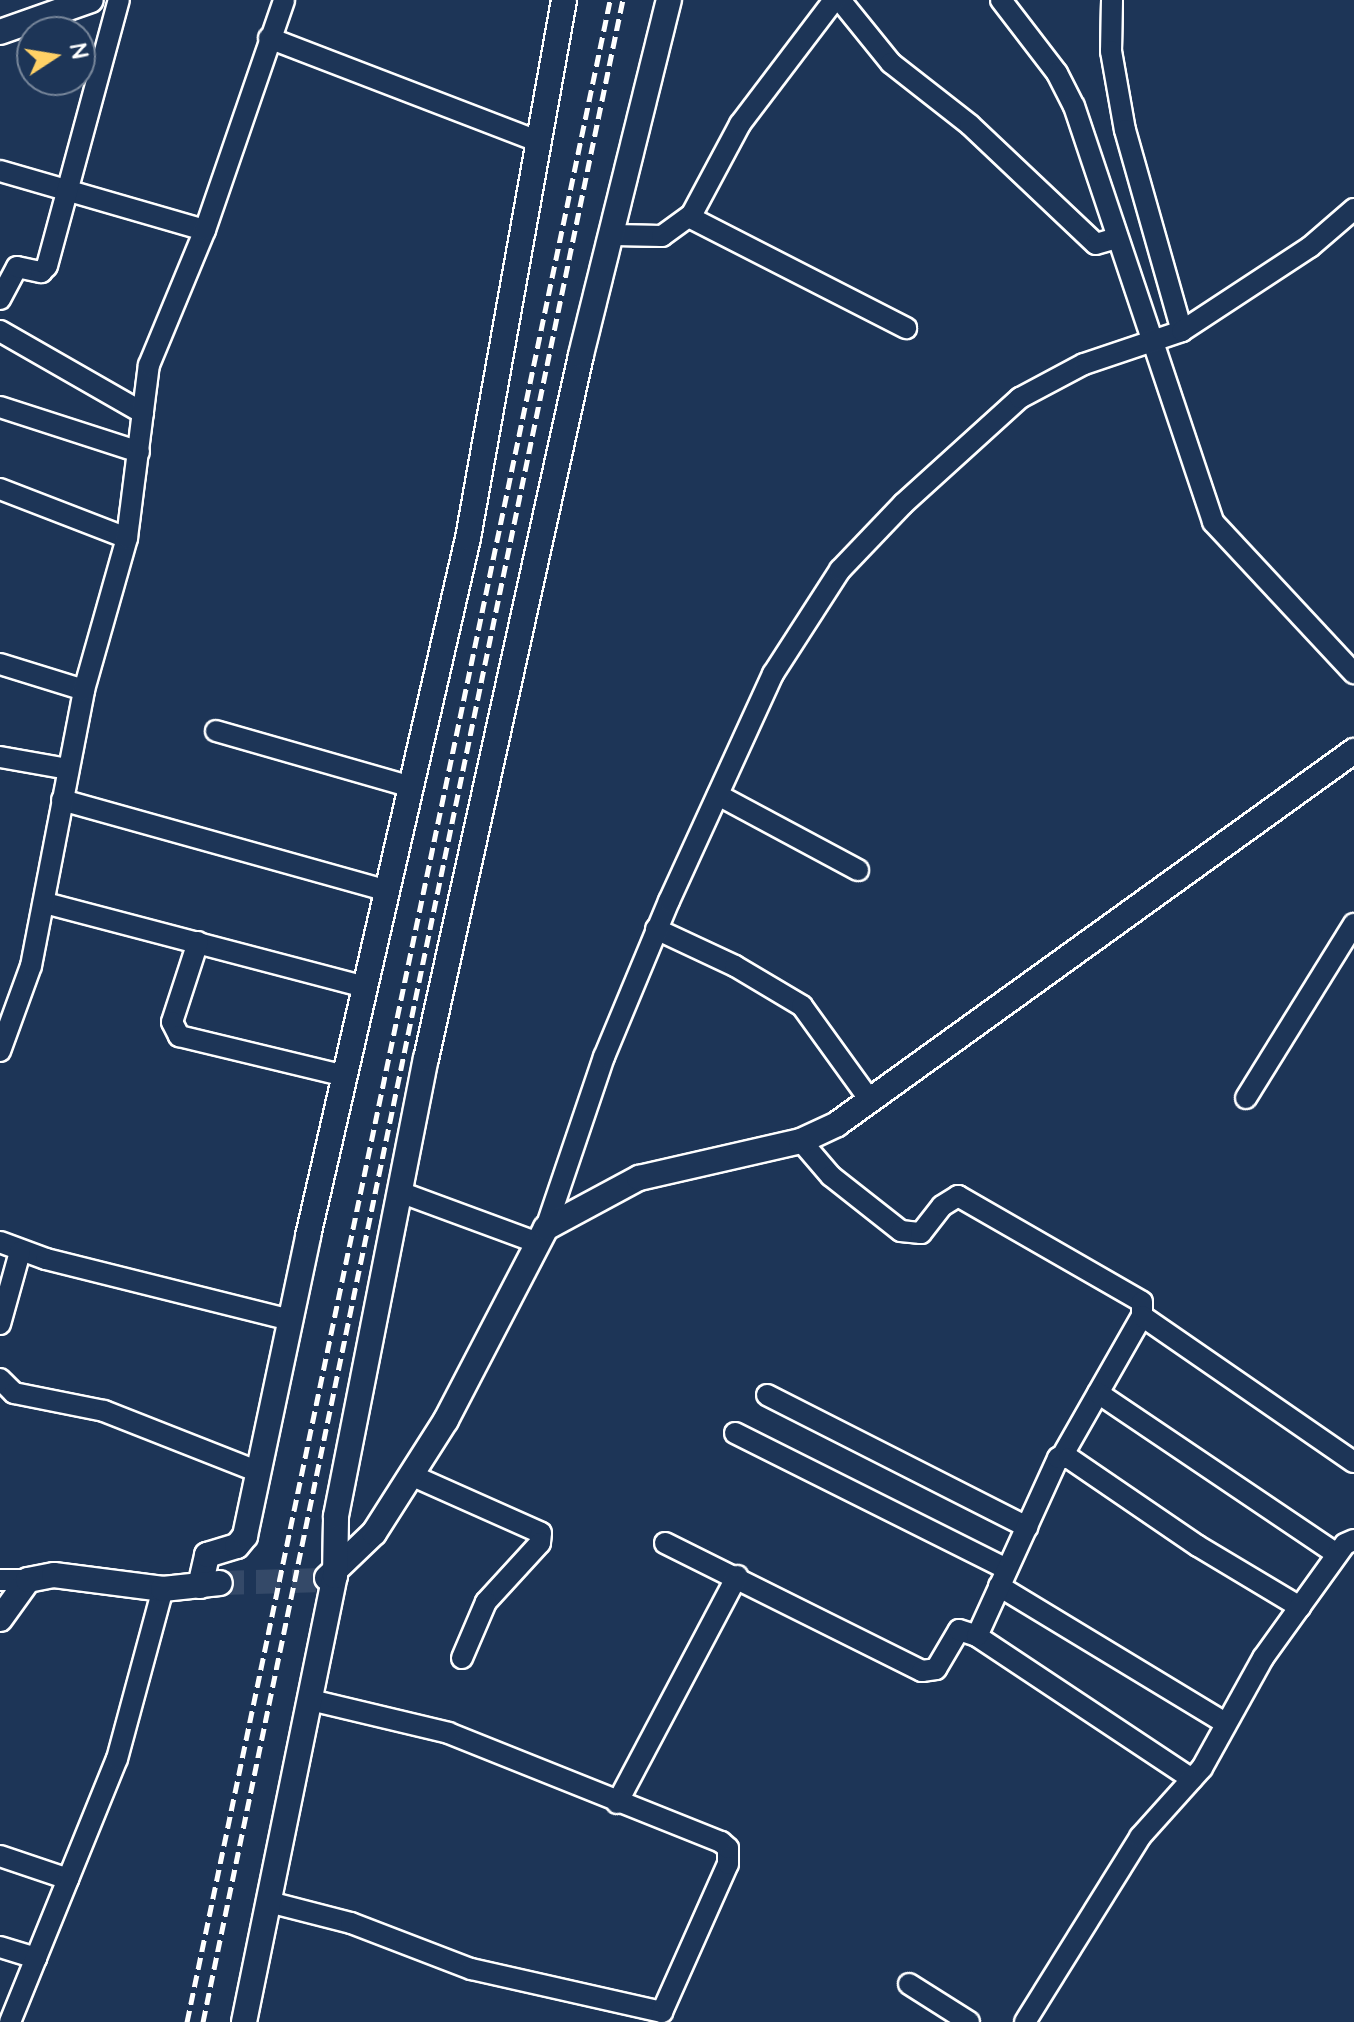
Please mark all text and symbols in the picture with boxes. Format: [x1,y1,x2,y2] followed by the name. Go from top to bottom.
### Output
[16,16,96,96] north arrow
[61,41,95,61] text: N

